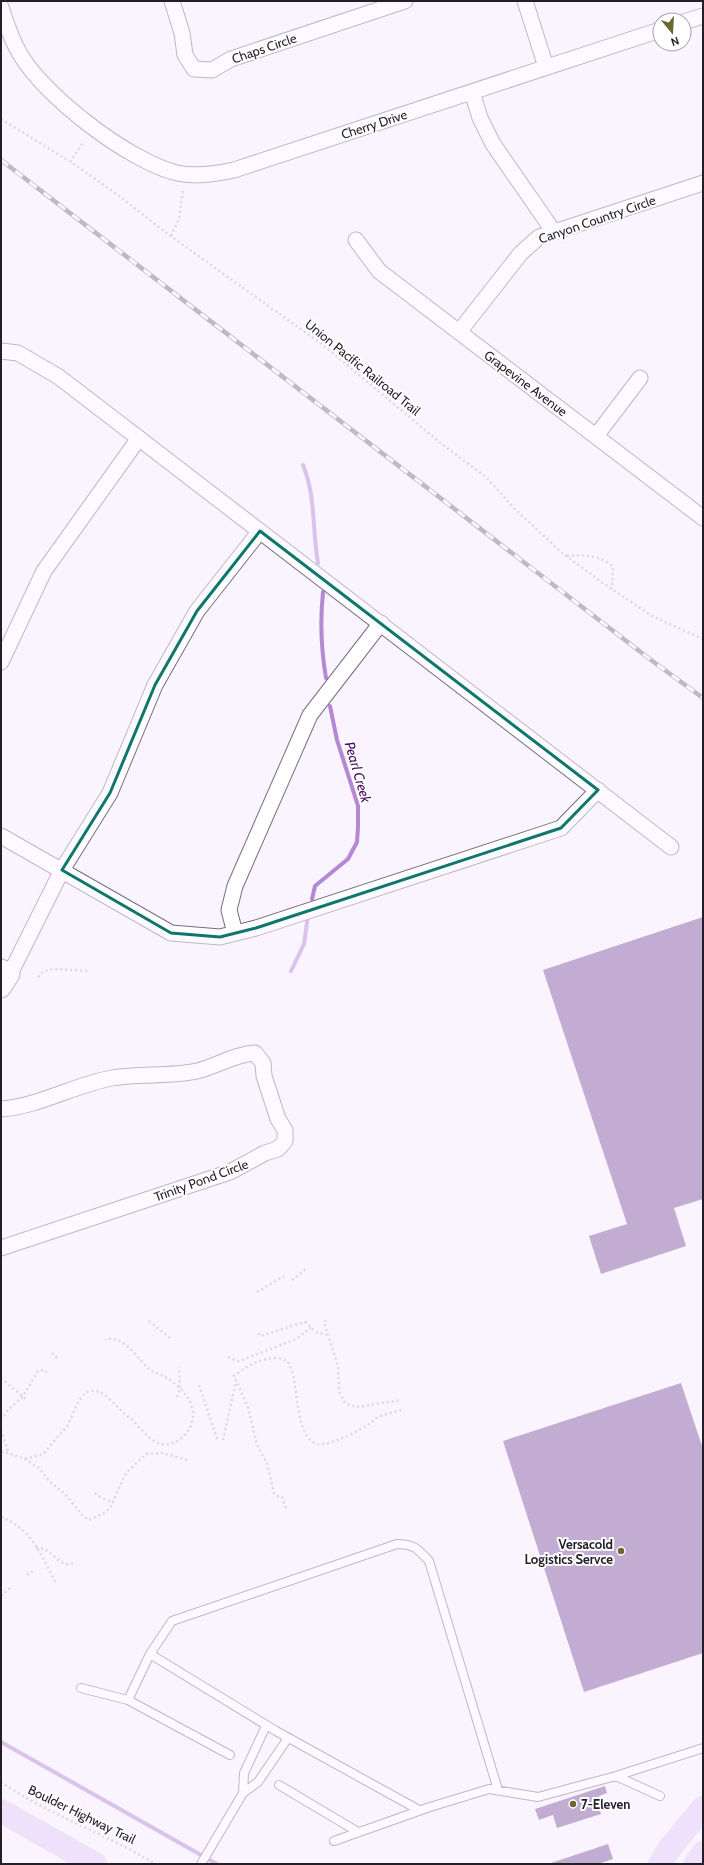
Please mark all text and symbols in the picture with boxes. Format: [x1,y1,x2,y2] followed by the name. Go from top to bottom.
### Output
[652,12,692,52] north arrow
[229,29,299,67] street label: Chaps Circle
[669,34,681,49] text: N
[339,106,409,142] street label: Cherry Drive
[536,191,658,247] street label: Canyon Country Circle
[302,316,424,418] street label: Union Pacific Railroad Trail
[481,347,571,420] street label: Grapevine Avenue
[341,739,376,806] water label: Pearl Creek
[152,1155,251,1204] street label: Trinity Pond Circle
[524,1536,613,1567] place label: Versacold Logistics Servce
[616,1546,626,1556] marker: Versacold Logistics Servce
[26,1781,138,1847] street label: Boulder Highway Trail
[581,1796,630,1812] place label: 7-Eleven
[568,1799,578,1809] marker: 7-Eleven

